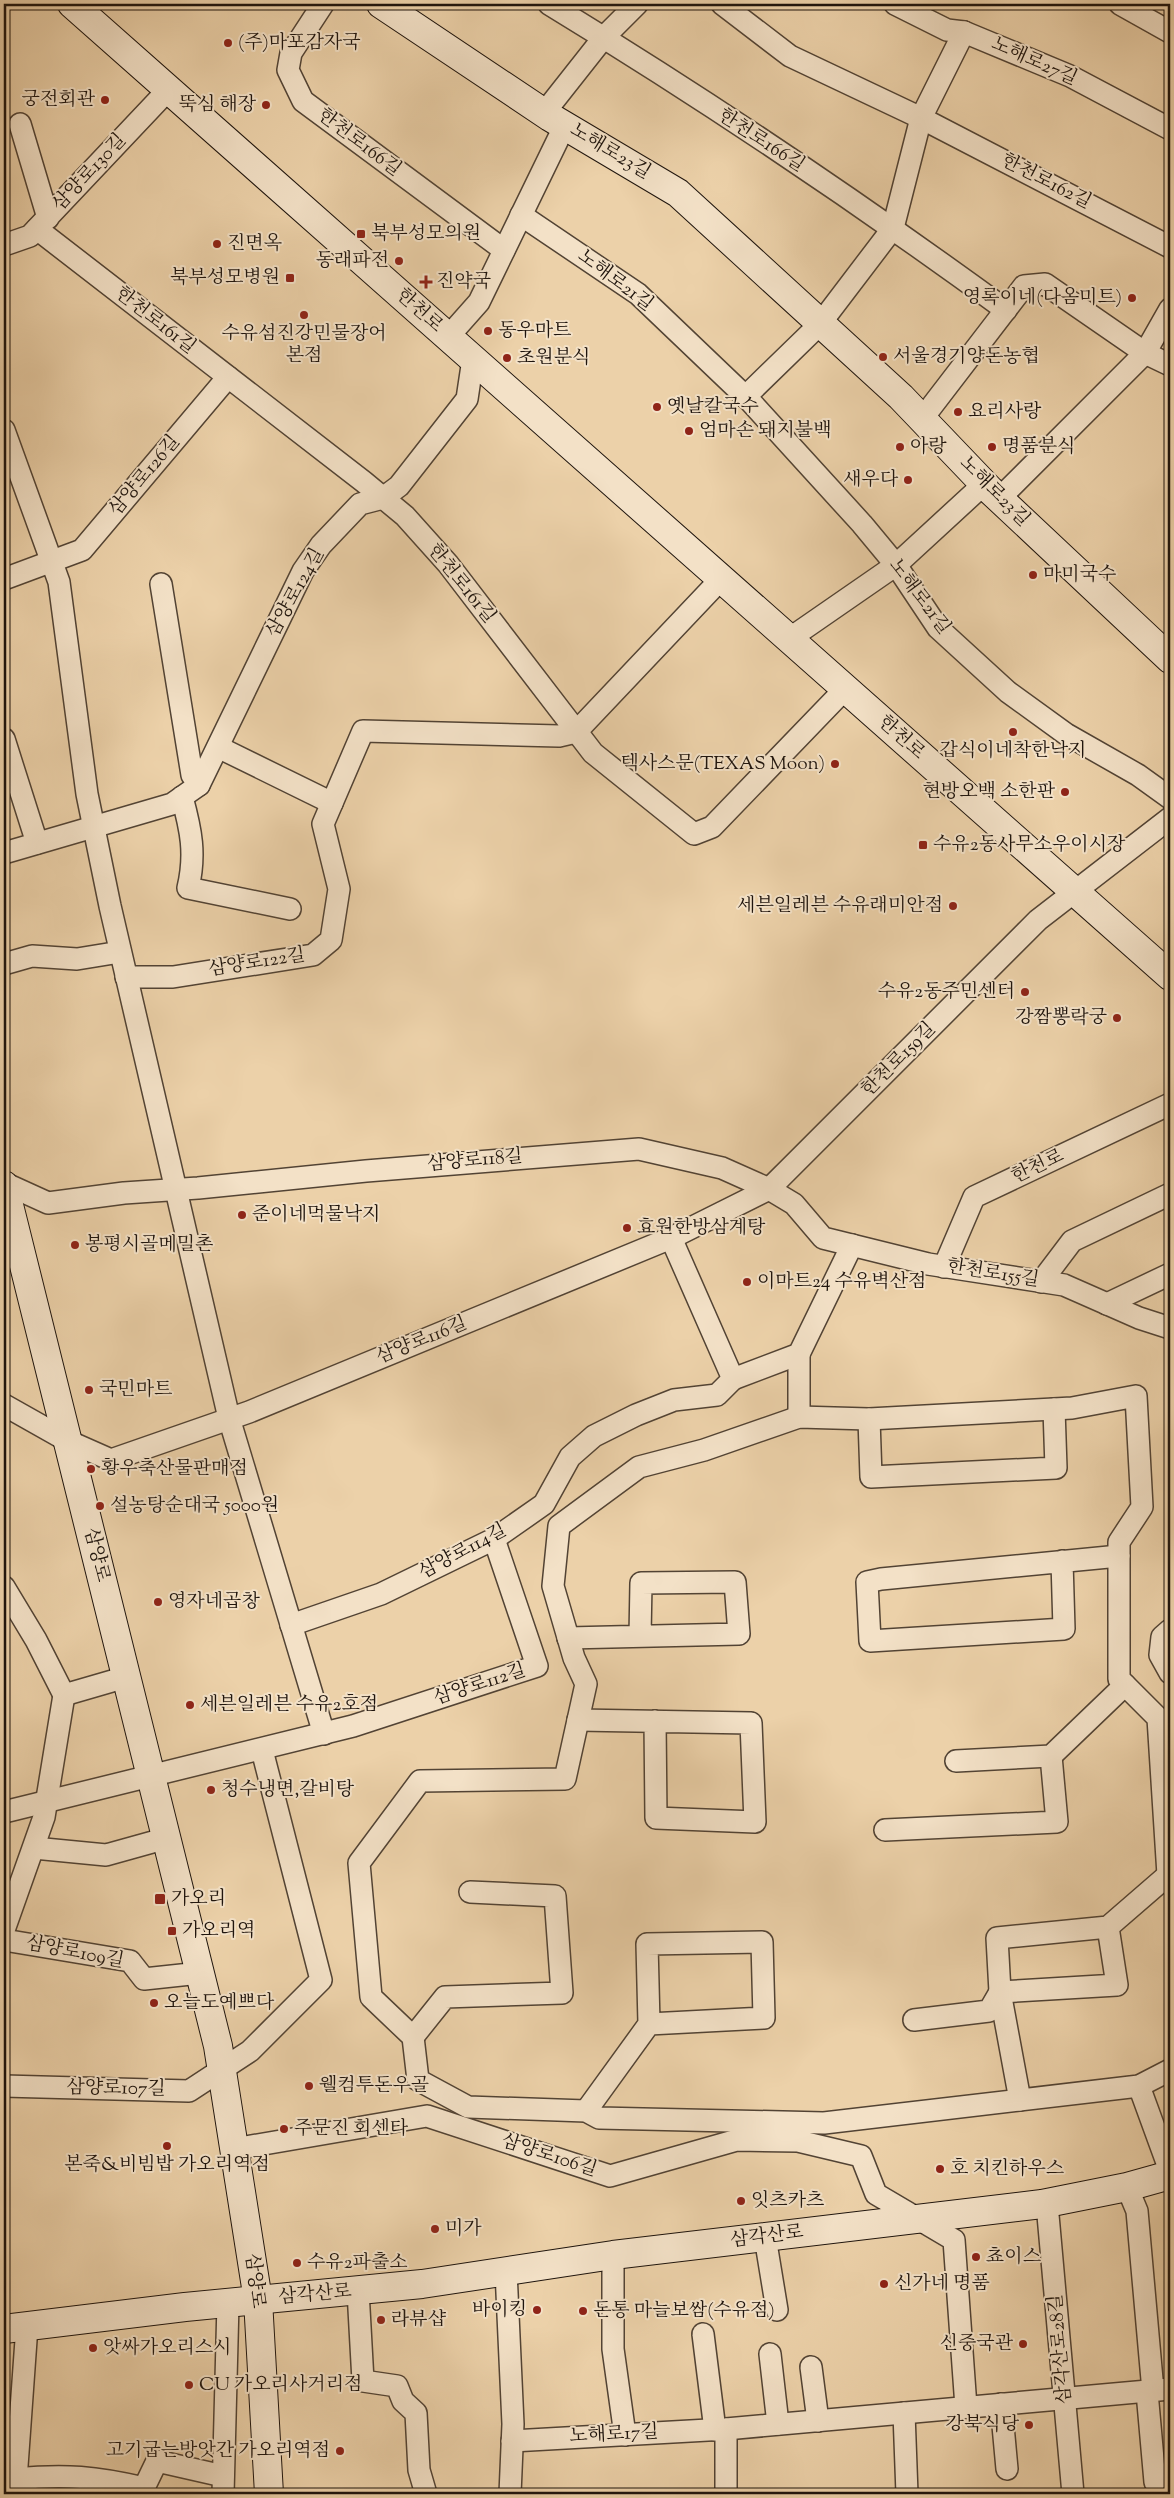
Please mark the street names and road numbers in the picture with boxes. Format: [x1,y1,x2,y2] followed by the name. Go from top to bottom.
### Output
[987,31,1081,93] street label: 노해로27길
[311,102,407,184] street label: 한천로166길
[712,103,810,179] street label: 한천로166길
[564,117,656,187] street label: 노해로23길
[47,128,133,218] street label: 삼양로130길
[996,148,1096,216] street label: 한천로162길
[571,244,659,318] street label: 노해로21길
[109,281,201,361] street label: 한천로161길
[390,283,448,339] street label: 한천로
[103,430,187,522] street label: 삼양로126길
[953,451,1035,533] street label: 노해로23길
[420,538,502,630] street label: 한천로161길
[260,543,332,643] street label: 삼양로124길
[882,553,956,641] street label: 노해로21길
[872,710,930,766] street label: 한천로
[207,942,307,984] street label: 삼양로122길
[856,1017,942,1103] street label: 한천로159길
[426,1143,524,1179] street label: 삼양로118길
[1007,1143,1069,1191] street label: 한천로
[945,1253,1041,1295] street label: 한천로155길
[373,1311,471,1371] street label: 삼양로116길
[414,1518,512,1586] street label: 삼양로114길
[76,1525,116,1585] street label: 삼양로
[431,1657,529,1713] street label: 삼양로112길
[24,1930,126,1976] street label: 삼양로109길
[66,2075,166,2103] street label: 삼양로107길
[498,2128,600,2184] street label: 삼양로106길
[729,2219,805,2255] street label: 삼각산로
[237,2252,271,2310] street label: 삼양로
[277,2278,353,2312] street label: 삼각산로
[1043,2293,1079,2405] street label: 삼각산로28길
[569,2419,659,2451] street label: 노해로17길

